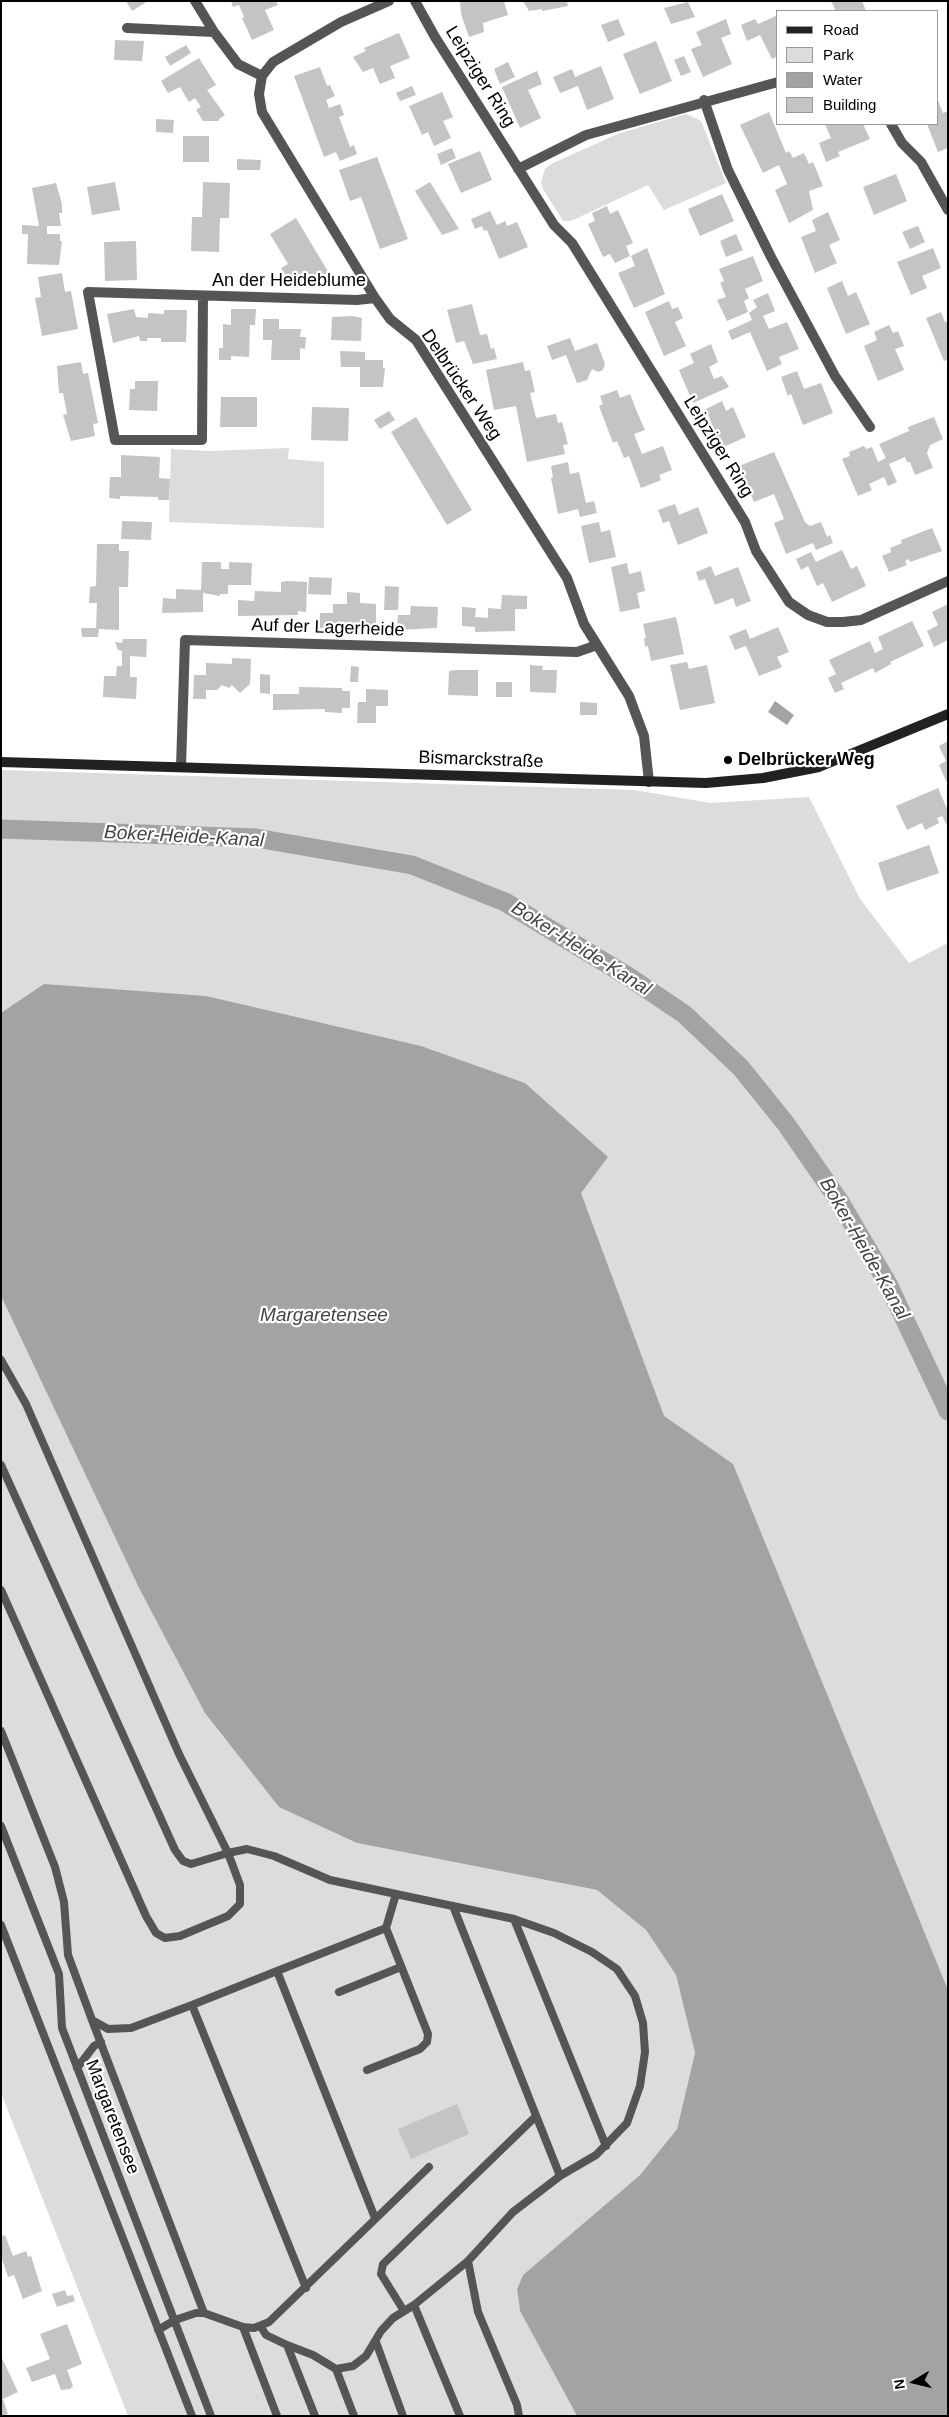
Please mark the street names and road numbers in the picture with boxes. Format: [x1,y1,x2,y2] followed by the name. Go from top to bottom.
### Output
[440,22,520,132] street label: Leipziger Ring
[212,270,366,292] street label: An der Heideblume
[416,326,506,444] street label: Delbrücker Weg
[678,392,758,502] street label: Leipziger Ring
[251,615,405,641] street label: Auf der Lagerheide
[418,747,544,773] street label: Bismarckstraße
[80,2057,144,2177] street label: Margaretensee

